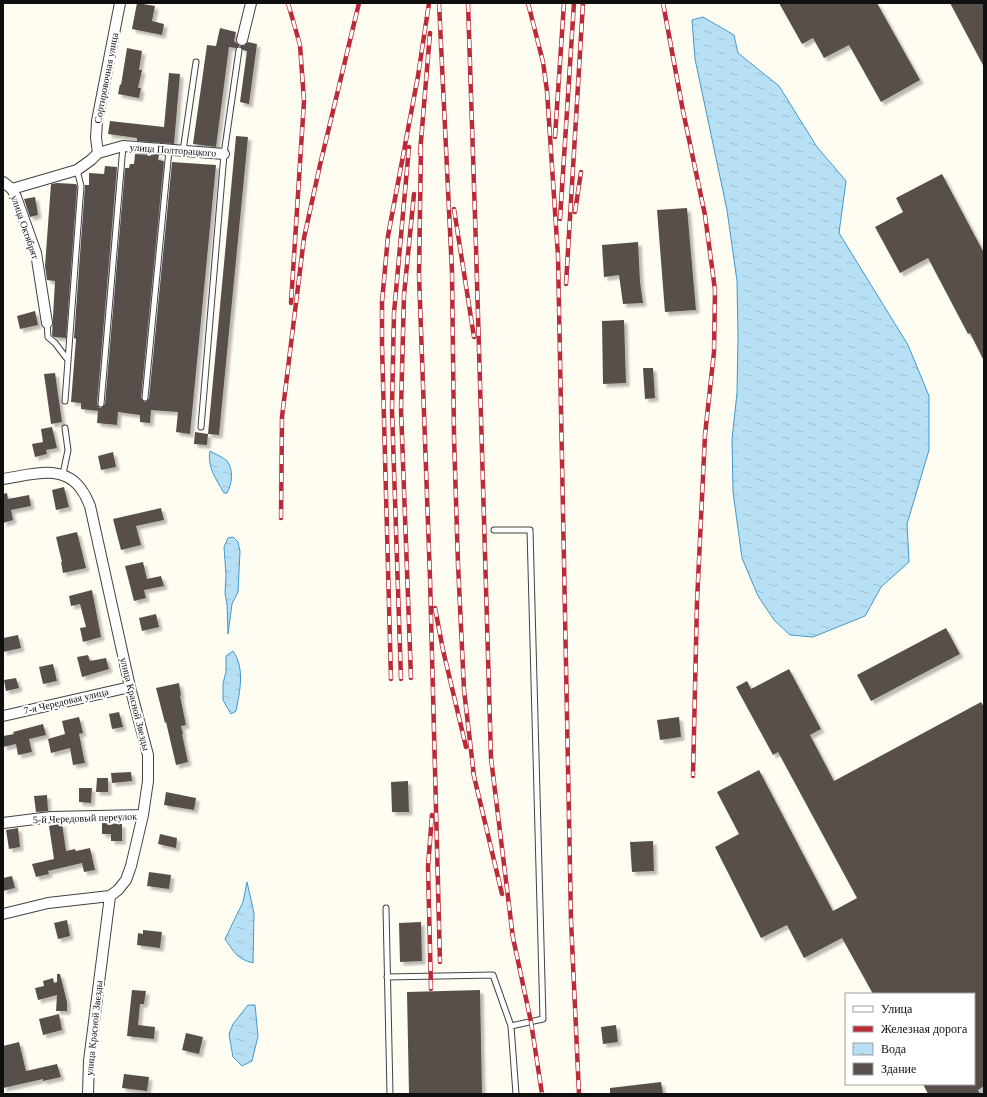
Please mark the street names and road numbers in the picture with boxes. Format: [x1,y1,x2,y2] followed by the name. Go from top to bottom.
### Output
[92,31,120,124] street label: Сортировочная улица
[129,141,217,159] street label: улица Полторацкого
[9,194,41,261] street label: улица Октябрят
[118,656,152,752] street label: улица Красной Звезды
[23,686,110,716] street label: 7-я Чередовая улица
[33,811,137,825] street label: 5-й Чередовый переулок
[84,980,105,1076] street label: улица Красной Звезды

